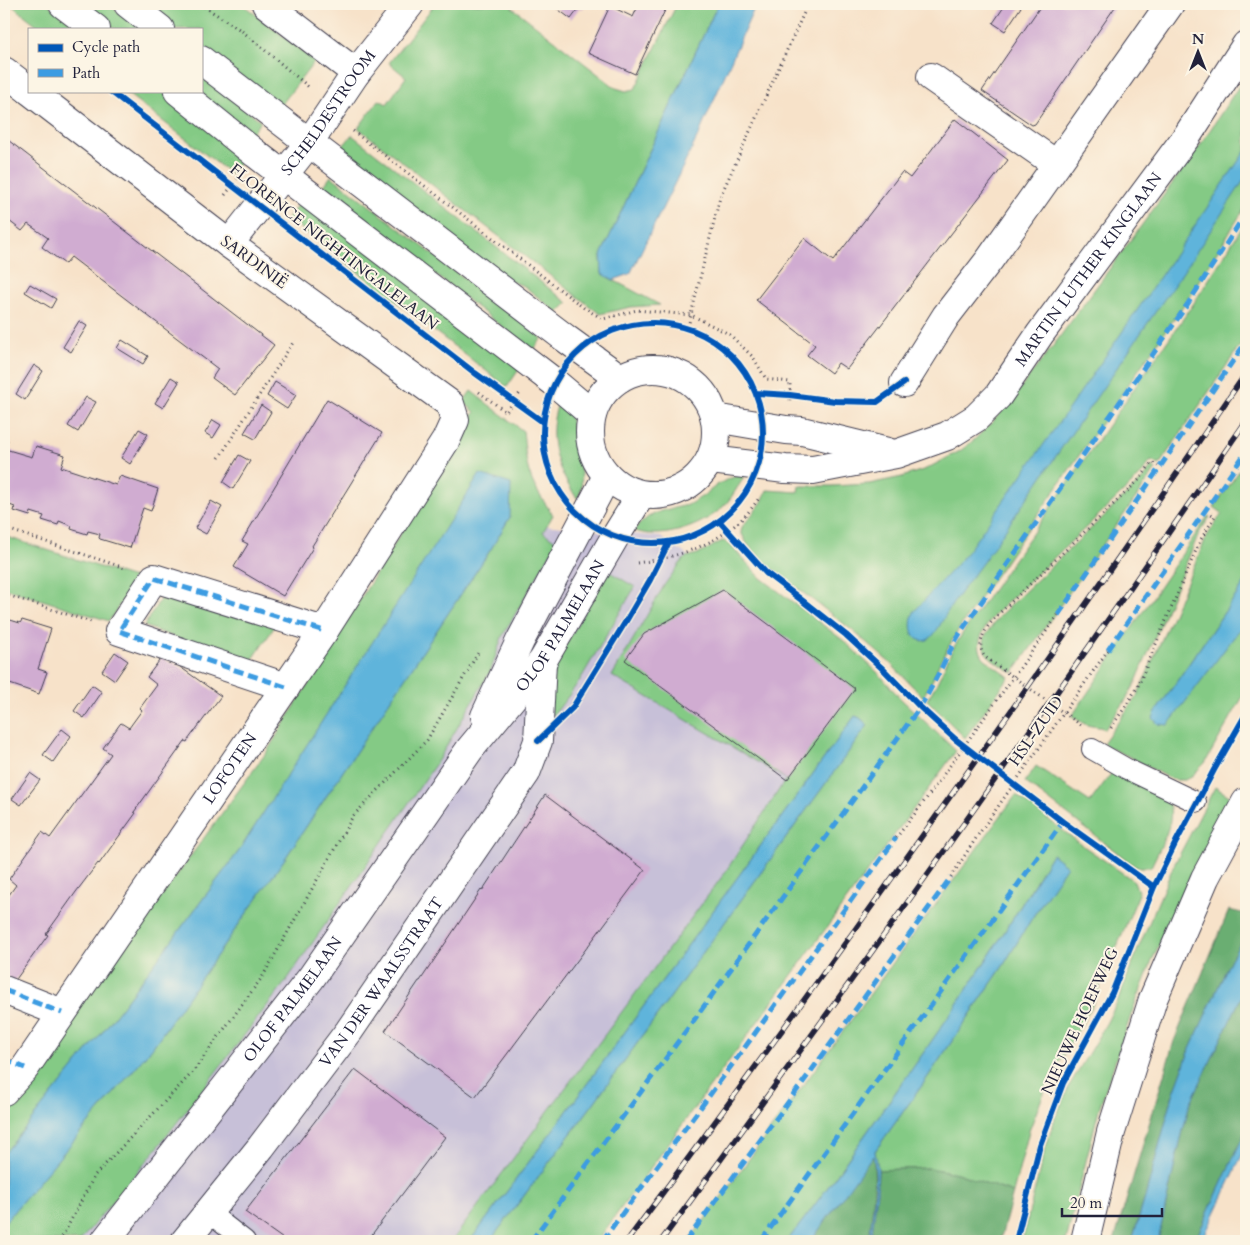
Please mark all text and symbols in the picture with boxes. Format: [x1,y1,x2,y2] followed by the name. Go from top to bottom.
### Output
[28,28,202,92] legend
[1172,28,1222,78] north arrow
[1192,30,1204,49] text: N
[72,37,141,57] text: Cycle path
[276,45,381,180] street label: SCHELDESTROOM
[72,63,101,83] text: Path
[225,159,443,336] street label: FLORENCE NIGHTINGALELAAN
[1010,168,1167,371] street label: MARTIN LUTHER KINGLAAN
[216,230,292,294] street label: SARDINIË
[511,556,610,697] street label: OLOF PALMELAAN
[1004,691,1068,771] street label: HSL-ZUID
[198,728,262,808] street label: LOFOTEN
[314,893,449,1072] street label: VAN DER WAALSSTRAAT
[238,932,348,1067] street label: OLOF PALMELAAN
[1036,943,1124,1098] street label: NIEUWE HOEFWEG
[1062,1185,1162,1217] scale bar
[1070,1193,1102,1213] text: 20 m

